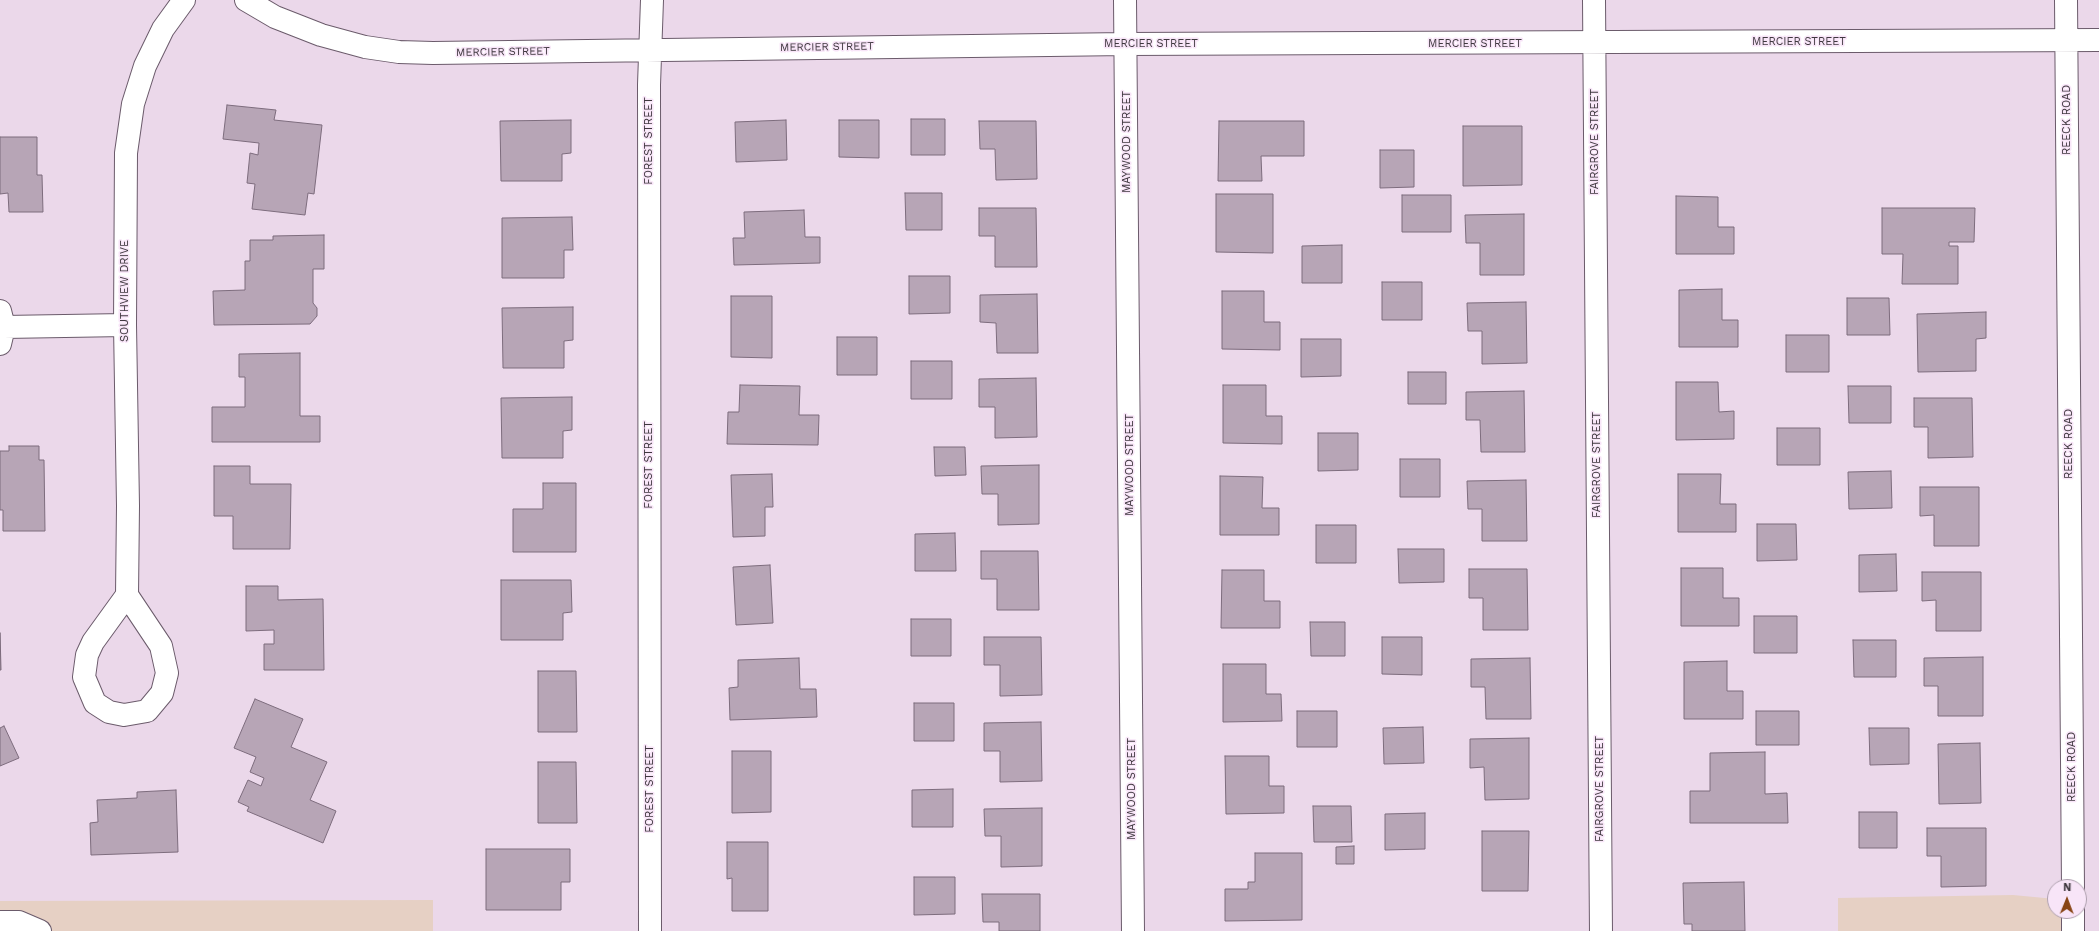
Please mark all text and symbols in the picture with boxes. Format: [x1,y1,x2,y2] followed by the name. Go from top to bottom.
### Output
[1752,35,1846,49] street label: MERCIER STREET
[1104,37,1198,51] street label: MERCIER STREET
[1428,37,1522,51] street label: MERCIER STREET
[780,40,874,54] street label: MERCIER STREET
[456,45,550,59] street label: MERCIER STREET
[2060,85,2074,155] street label: REECK ROAD
[1588,89,1602,195] street label: FAIRGROVE STREET
[1120,91,1134,193] street label: MAYWOOD STREET
[642,97,656,185] street label: FOREST STREET
[118,240,132,342] street label: SOUTHVIEW DRIVE
[2062,409,2076,479] street label: REECK ROAD
[1590,412,1604,518] street label: FAIRGROVE STREET
[1123,414,1137,516] street label: MAYWOOD STREET
[642,421,656,509] street label: FOREST STREET
[2065,732,2079,802] street label: REECK ROAD
[1593,736,1607,842] street label: FAIRGROVE STREET
[1125,738,1139,840] street label: MAYWOOD STREET
[643,745,657,833] street label: FOREST STREET
[2047,879,2087,919] north arrow
[2063,881,2071,894] text: N

